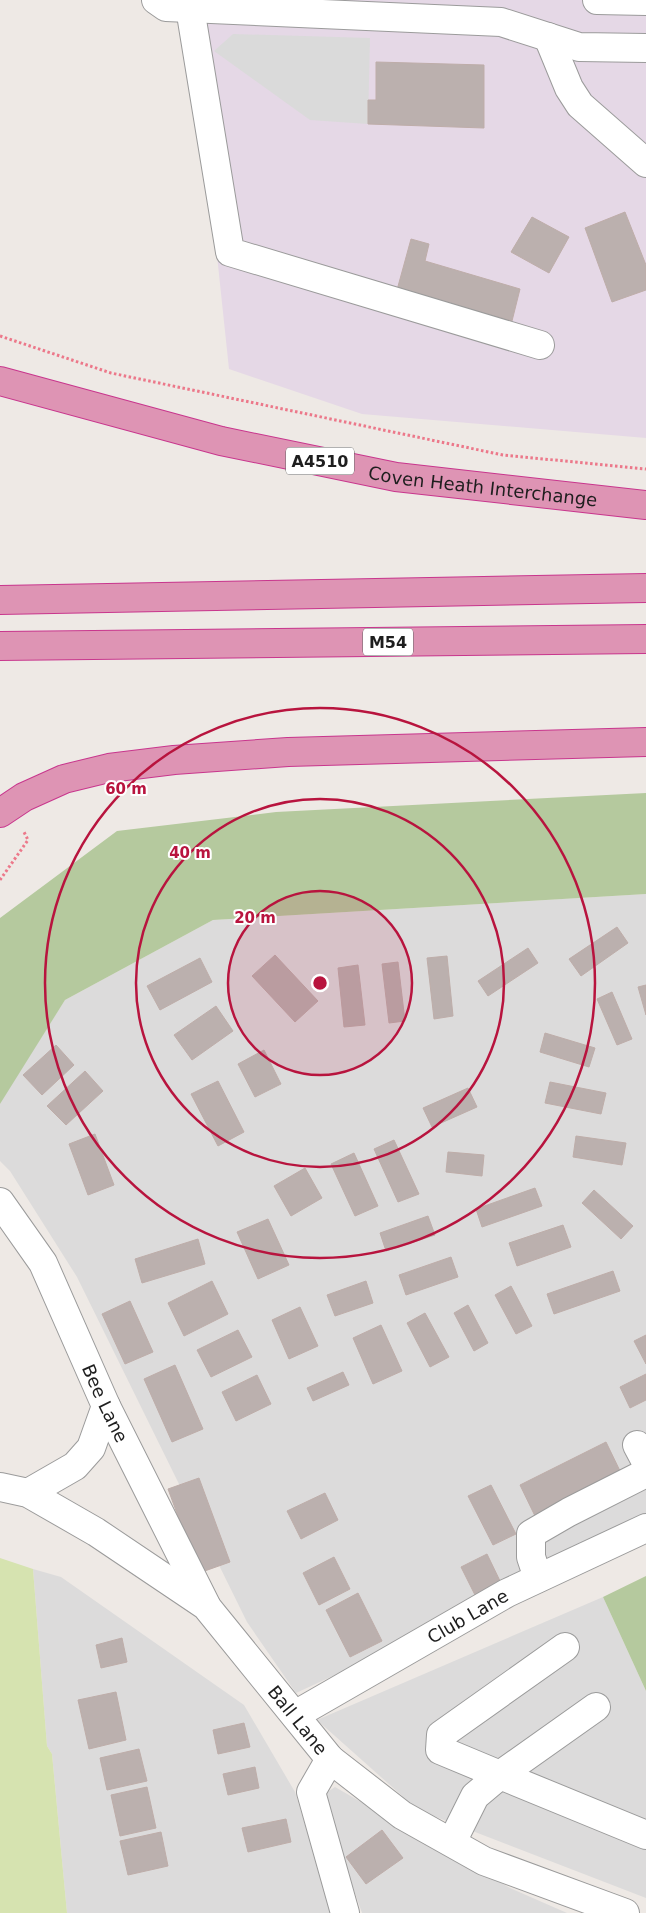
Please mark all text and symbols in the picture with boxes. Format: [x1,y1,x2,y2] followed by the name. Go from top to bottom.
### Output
[286,448,354,474] road number: A4510
[367,461,599,510] street label: Coven Heath Interchange
[363,628,413,656] road number: M54
[105,780,147,798] text: 60 m
[169,844,211,862] text: 40 m
[234,909,276,927] text: 20 m
[311,974,329,992] centre of rings
[78,1361,133,1446] street label: Bee Lane
[423,1584,512,1647] street label: Club Lane
[264,1681,332,1758] street label: Ball Lane

